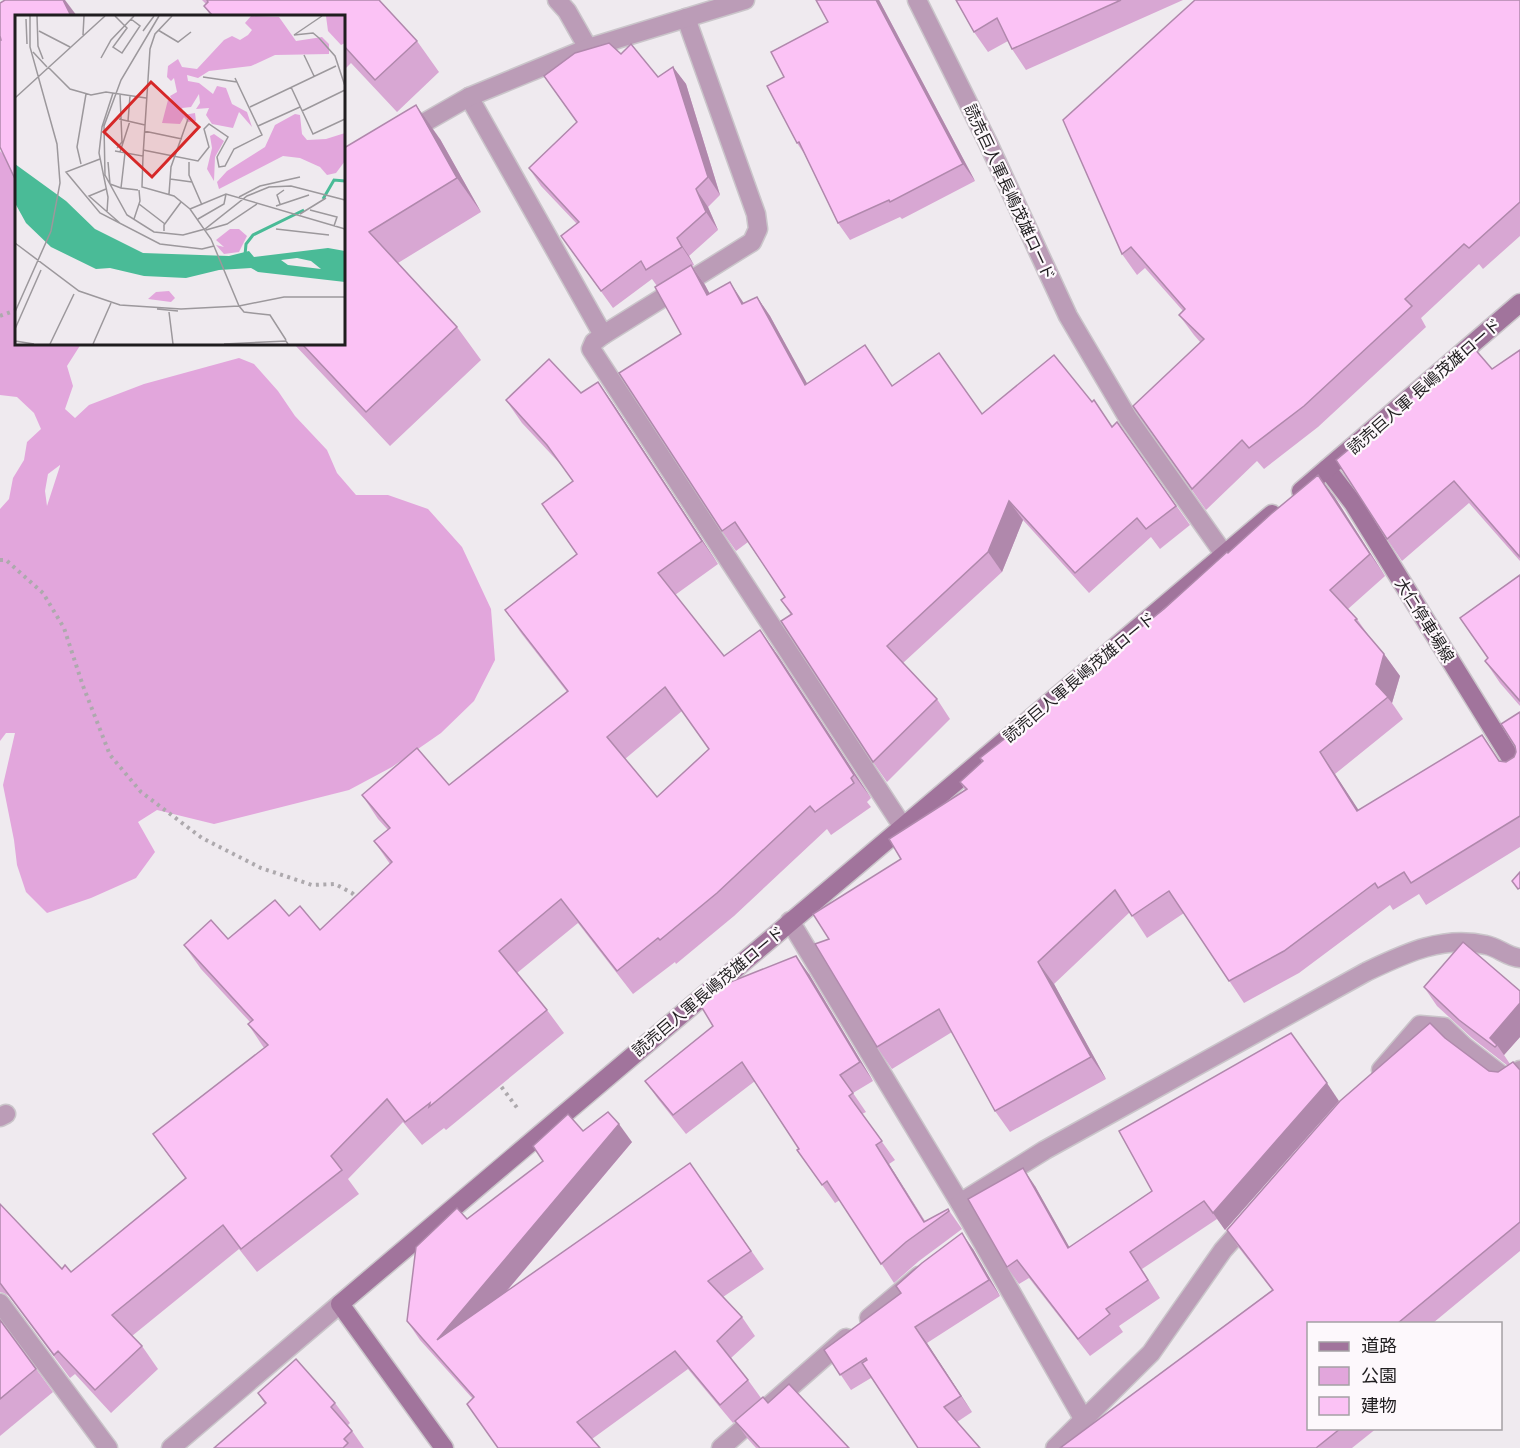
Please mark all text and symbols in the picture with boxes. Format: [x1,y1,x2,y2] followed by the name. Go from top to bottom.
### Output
[15,15,345,345] inset map
[961,102,1058,283] street label: 読売巨人軍長嶋茂雄ロード
[1345,316,1504,457] street label: 読売巨人軍 長嶋茂雄ロード
[1392,575,1457,665] street label: 大仁停車場線
[1000,609,1158,746] street label: 読売巨人軍長嶋茂雄ロード
[629,923,787,1060] street label: 読売巨人軍長嶋茂雄ロード
[1307,1322,1502,1430] legend
[1361,1336,1397,1356] text: 道路
[1361,1366,1397,1386] text: 公園
[1361,1396,1397,1416] text: 建物

